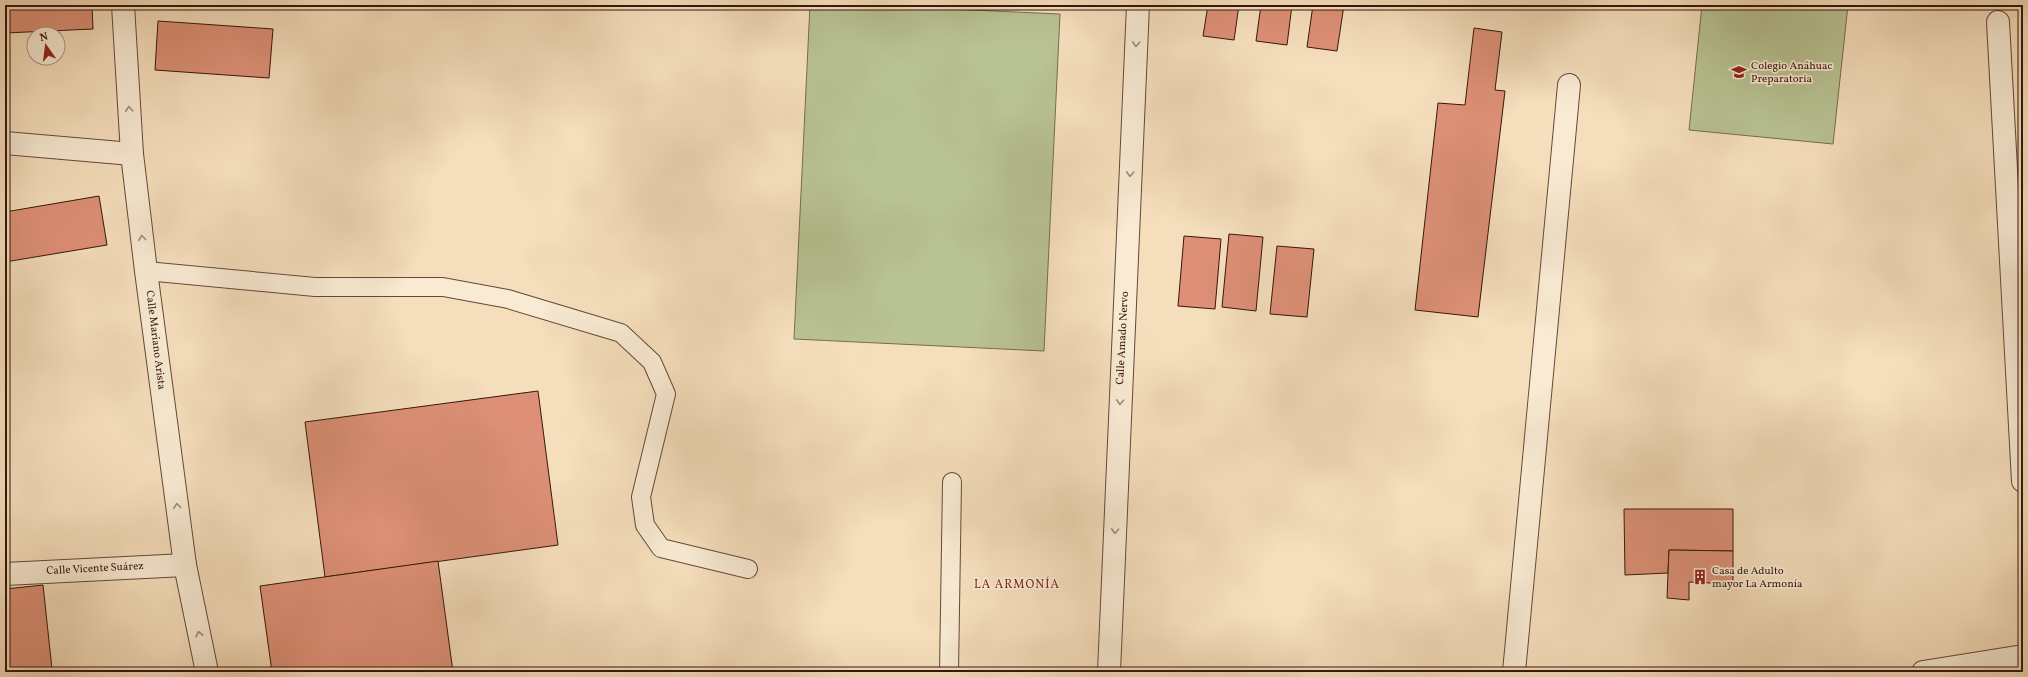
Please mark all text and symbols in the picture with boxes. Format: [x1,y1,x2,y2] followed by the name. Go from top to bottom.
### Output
[26,26,66,66] north arrow
[38,30,50,46] text: N
[1132,41,1140,47] one-way arrow
[1751,59,1832,87] place label: Colegio Anáhuac Preparatoria
[1730,63,1748,81] school or university icon: Colegio Anáhuac Preparatoria
[125,106,134,112] one-way arrow
[1126,171,1135,177] one-way arrow
[138,235,147,241] one-way arrow
[141,289,169,391] street label: Calle Mariano Arista
[1113,291,1133,385] street label: Calle Amado Nervo
[1116,399,1125,405] one-way arrow
[173,503,182,509] one-way arrow
[1110,528,1119,535] one-way arrow
[46,559,145,579] street label: Calle Vicente Suárez
[1712,564,1803,592] place label: Casa de Adulto mayor La Armonía
[1691,568,1709,586] building icon: Casa de Adulto mayor La Armonía
[974,576,1060,593] district label: LA ARMONÍA
[196,631,204,637] one-way arrow

